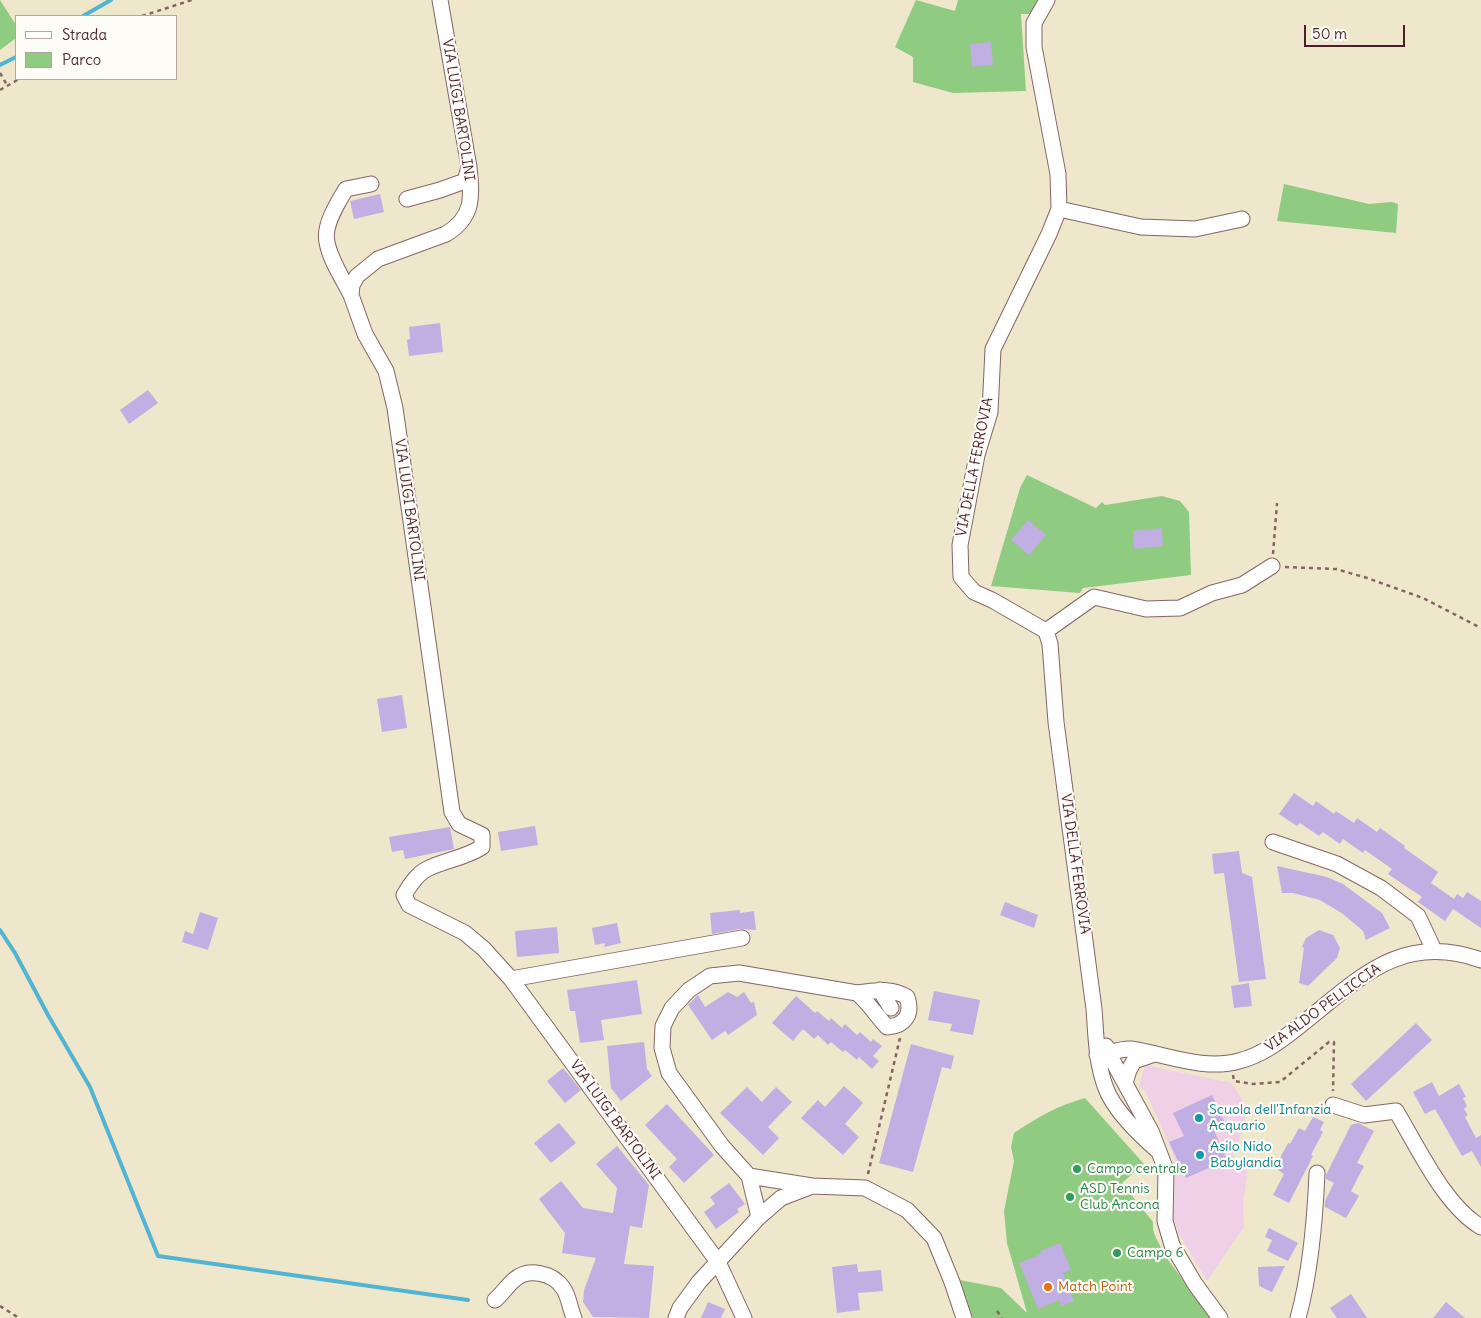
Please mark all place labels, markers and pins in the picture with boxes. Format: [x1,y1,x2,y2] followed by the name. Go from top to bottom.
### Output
[1209,1102,1331,1134] place label: Scuola dell'Infanzia Acquario
[1193,1112,1205,1124] marker: Scuola dell'Infanzia Acquario
[1210,1139,1281,1172] place label: Asilo Nido Babylandia
[1194,1149,1206,1161] marker: Asilo Nido Babylandia
[1087,1161,1187,1177] place label: Campo centrale
[1071,1163,1083,1175] marker: Campo centrale
[1080,1181,1160,1214] place label: ASD Tennis Club Ancona
[1064,1191,1076,1203] marker: ASD Tennis Club Ancona
[1127,1245,1184,1261] place label: Campo 6
[1111,1247,1123,1259] marker: Campo 6
[1058,1279,1132,1295] place label: Match Point
[1042,1281,1054,1293] marker: Match Point

